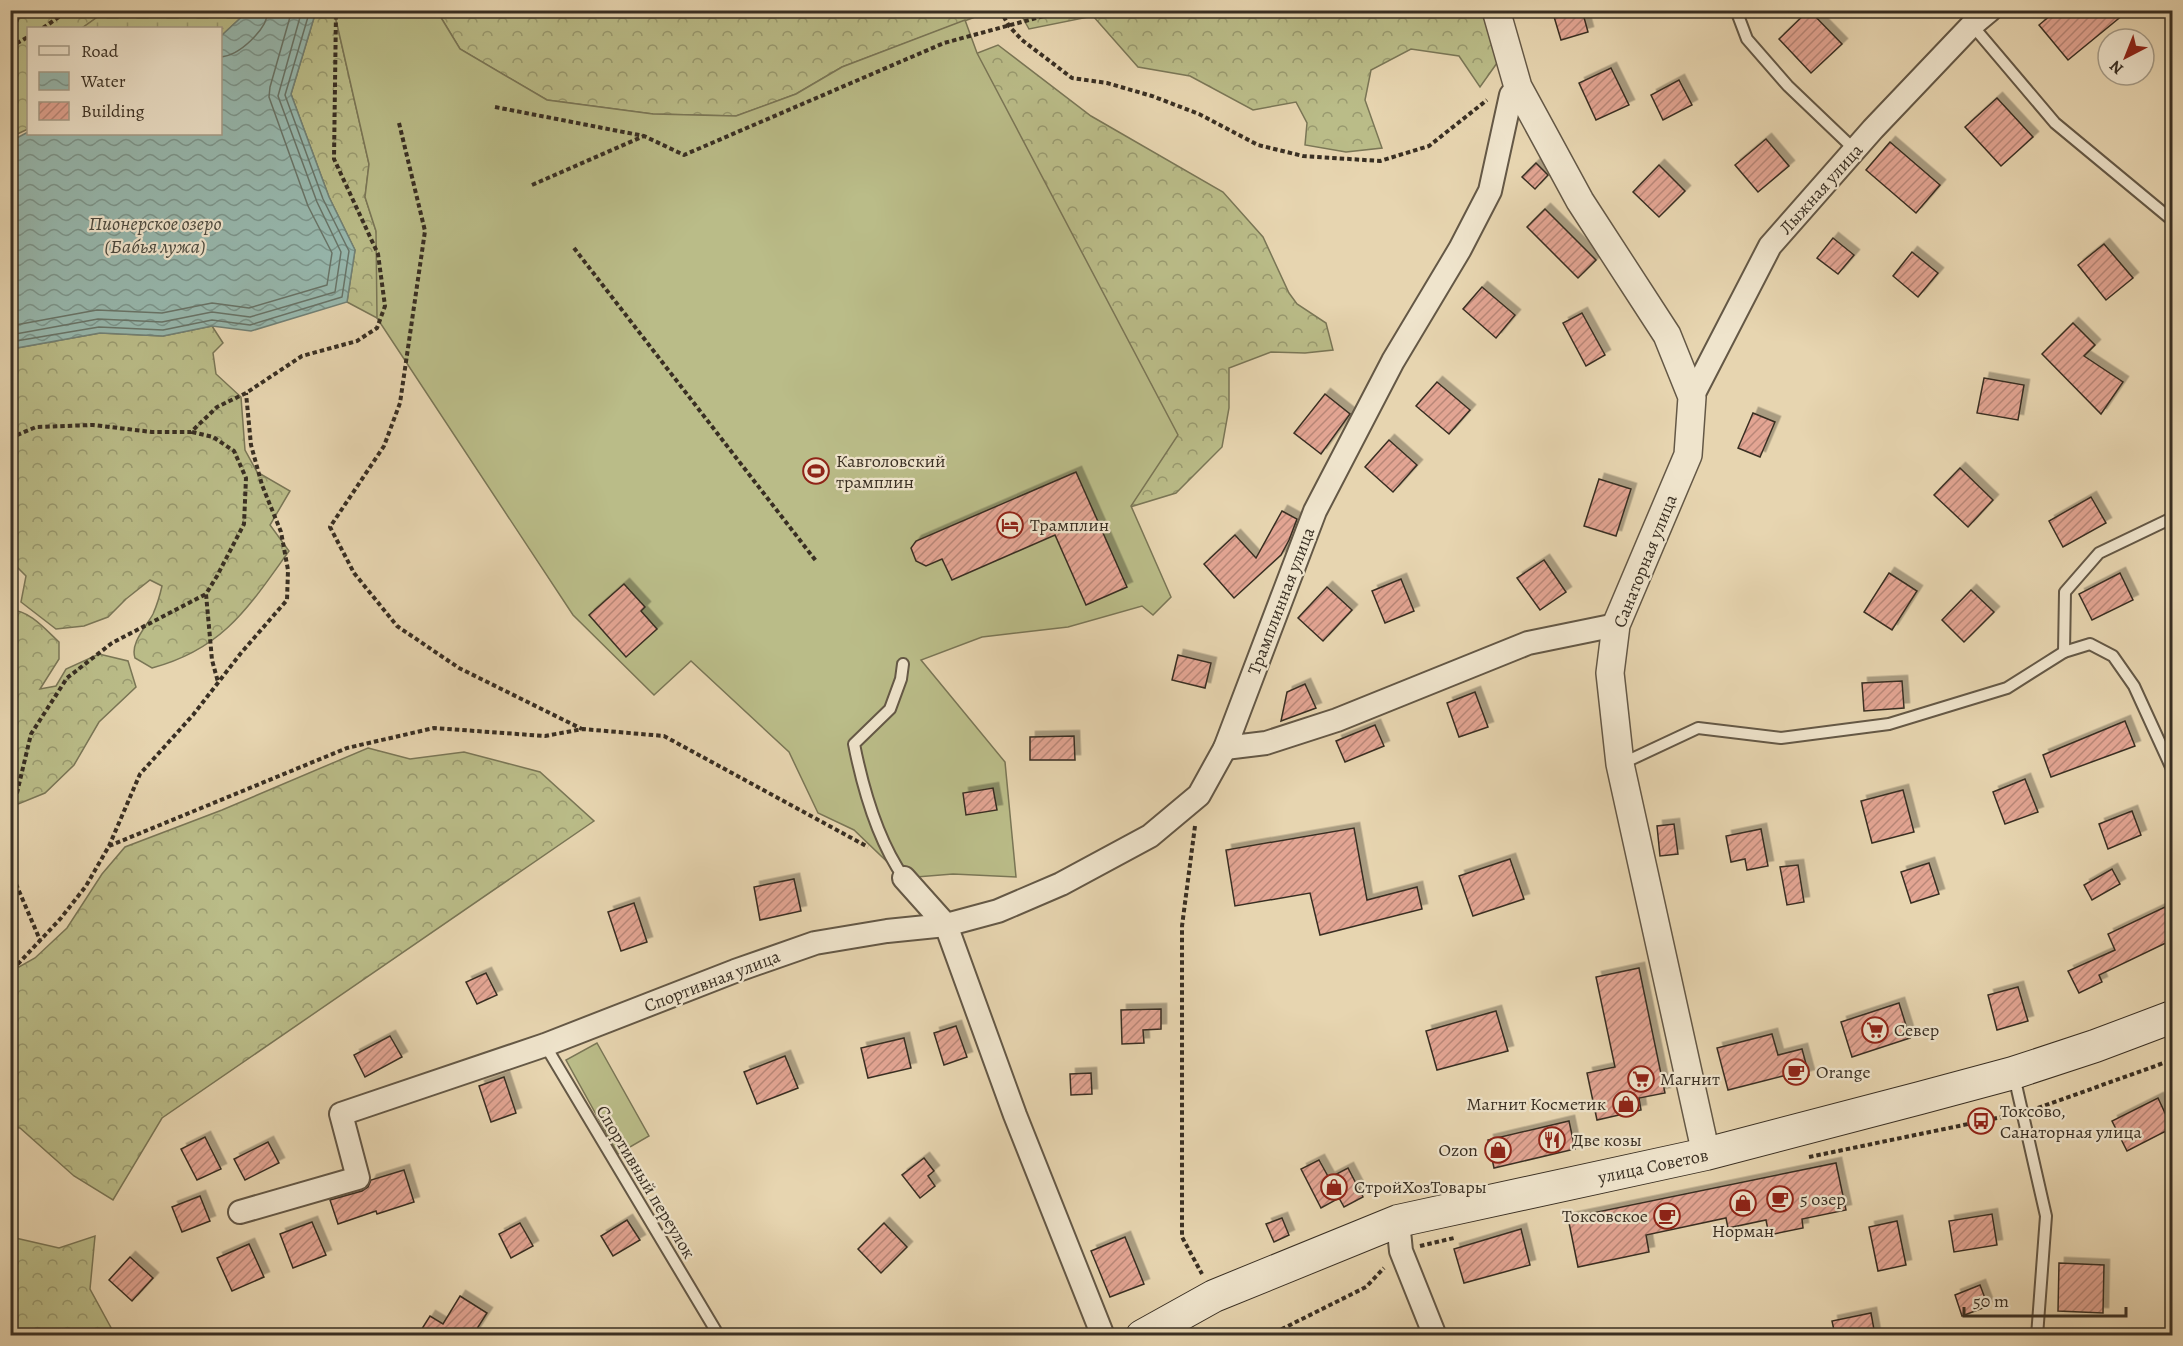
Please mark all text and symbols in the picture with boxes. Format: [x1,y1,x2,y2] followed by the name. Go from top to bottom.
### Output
[27,27,222,135] legend
[2096,27,2156,87] north arrow
[81,39,119,63] text: Road
[2105,55,2128,79] text: N
[80,69,126,93] text: Water
[81,99,145,123] text: Building
[1774,138,1869,239] street label: Лыжная улица
[88,210,222,260] water label: Пионерское озеро (Бабья лужа)
[836,449,946,494] place label: Кавголовский трамплин
[801,456,831,486] sports icon: Кавголовский трамплин
[1607,490,1683,631] street label: Санаторная улица
[995,510,1025,540] hotel icon: Трамплин
[1030,513,1109,537] place label: Трамплин
[1242,523,1320,678] street label: Трамплинная улица
[641,944,784,1018] street label: Спортивная улица
[1860,1015,1890,1045] supermarket icon: Север
[1894,1018,1939,1042] place label: Север
[1781,1057,1811,1087] cafe icon: Orange
[1816,1060,1871,1084] place label: Orange
[1626,1064,1656,1094] supermarket icon: Магнит
[1660,1067,1720,1091] place label: Магнит
[1611,1089,1641,1119] shop icon: Магнит Косметик
[1467,1092,1606,1116] place label: Магнит Косметик
[2000,1099,2143,1144] place label: Токсово, Санаторная улица
[591,1101,701,1263] street label: Спортивный переулок
[1966,1106,1996,1136] bus stop icon: Токсово, Санаторная улица
[1537,1125,1567,1155] restaurant icon: Две козы
[1572,1128,1642,1152] place label: Две козы
[1483,1135,1513,1165] shop icon: Ozon
[1438,1138,1478,1162] place label: Ozon
[1595,1143,1710,1190] street label: улица Советов
[1319,1172,1349,1202] shop icon: СтройХозТовары
[1354,1175,1487,1199] place label: СтройХозТовары
[1765,1184,1795,1214] cafe icon: 5 озер
[1800,1187,1846,1211] place label: 5 озер
[1728,1188,1758,1218] shop icon: Норман
[1652,1201,1682,1231] cafe icon: Токсовское
[1562,1204,1648,1228] place label: Токсовское
[1712,1219,1774,1243] place label: Норман
[1964,1280,2126,1318] scale bar
[1973,1289,2009,1313] text: 50 m

